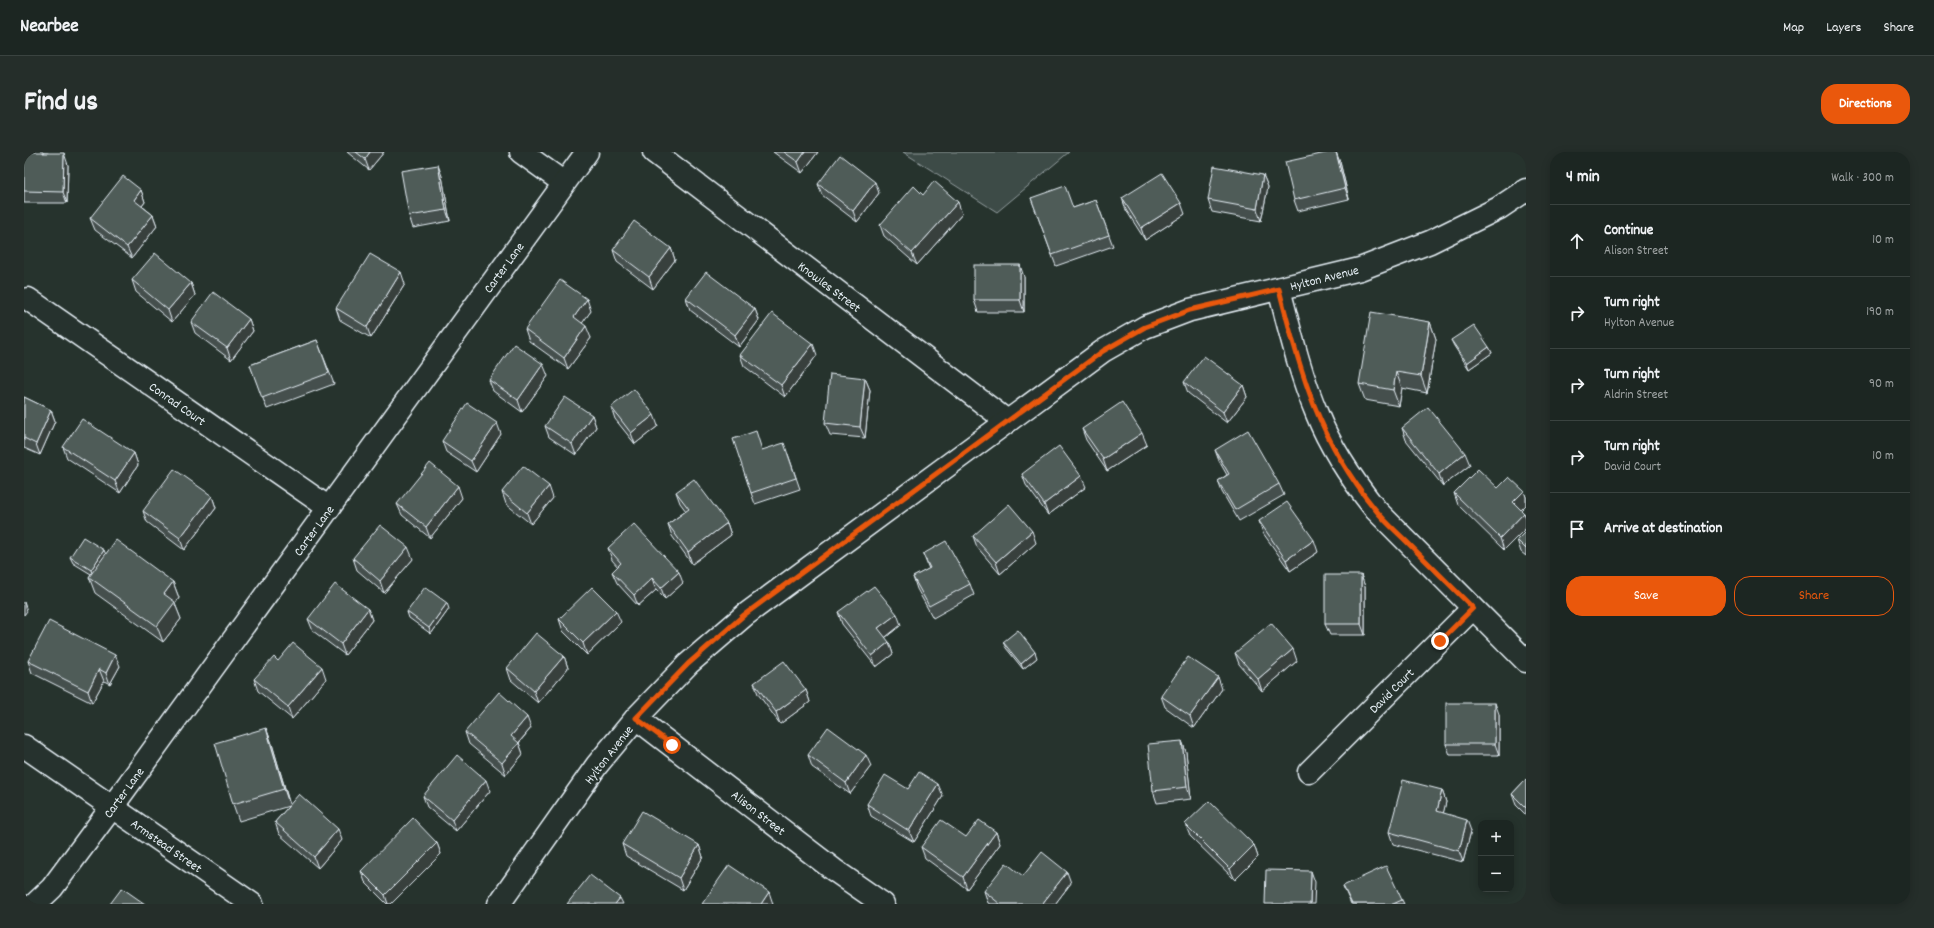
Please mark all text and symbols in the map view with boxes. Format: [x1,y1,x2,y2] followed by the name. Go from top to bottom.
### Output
[20,14,79,41] text: Nearbee
[1783,18,1804,38] text: Map
[1826,18,1861,38] text: Layers
[1883,18,1914,38] text: Share
[24,84,98,124] text: Find us
[1821,84,1910,124] button: Directions
[1566,166,1600,190] text: 4 min
[1831,169,1894,188] text: Walk · 300 m
[1604,220,1653,242] text: Continue
[1566,230,1588,252] icon: ahead
[1872,231,1894,250] text: 10 m
[480,239,530,298] street label: Carter Lane
[1604,242,1668,261] text: Alison Street
[793,258,864,318] street label: Knowles Street
[1288,262,1361,297] street label: Hylton Avenue
[1604,292,1660,314] text: Turn right
[1566,302,1588,324] icon: right
[1866,303,1894,322] text: 190 m
[1604,314,1674,333] text: Hylton Avenue
[1604,364,1660,386] text: Turn right
[1566,374,1588,396] icon: right
[1869,375,1894,394] text: 90 m
[144,378,209,432] street label: Conrad Court
[1604,386,1668,405] text: Aldrin Street
[1604,436,1660,458] text: Turn right
[1566,446,1588,468] icon: right
[1872,447,1894,466] text: 10 m
[1604,458,1661,477] text: David Court
[290,502,340,561] street label: Carter Lane
[1566,518,1588,540] icon: arrive
[1604,518,1722,540] text: Arrive at destination
[1566,576,1726,616] button: Save
[1734,576,1894,616] button: Share
[1431,632,1449,650] route end
[1366,665,1420,719] street label: David Court
[581,722,639,789] street label: Hylton Avenue
[663,736,681,754] route start
[100,764,150,823] street label: Carter Lane
[726,787,789,841] street label: Alison Street
[126,815,205,879] street label: Armstead Street
[1478,820,1514,892] map controls
[1478,820,1514,856] button: +
[1478,856,1514,892] button: −

